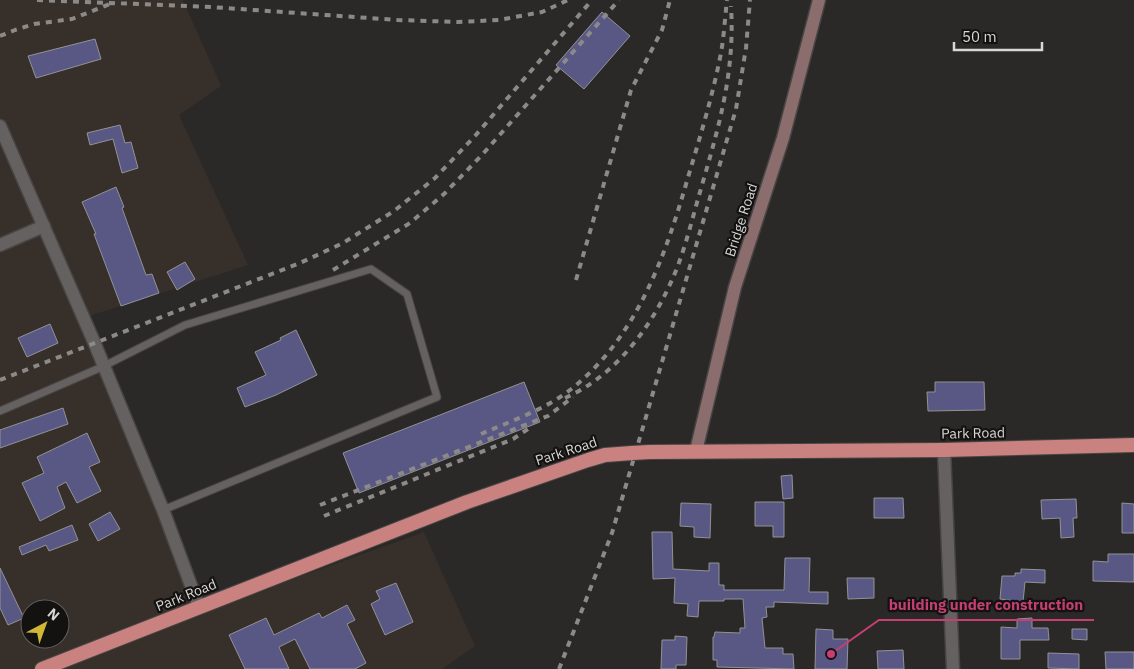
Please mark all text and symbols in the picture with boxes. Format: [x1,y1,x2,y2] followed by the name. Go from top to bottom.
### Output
[954,20,1042,52] scale bar
[962,27,997,46] text: 50 m
[721,181,761,259] street label: Bridge Road
[941,423,1005,443] street label: Park Road
[533,433,599,469] street label: Park Road
[153,575,219,615] street label: Park Road
[879,590,1094,620] callout: building under construction
[889,595,1083,614] text: building under construction
[20,599,70,649] north arrow
[44,604,63,624] text: N

